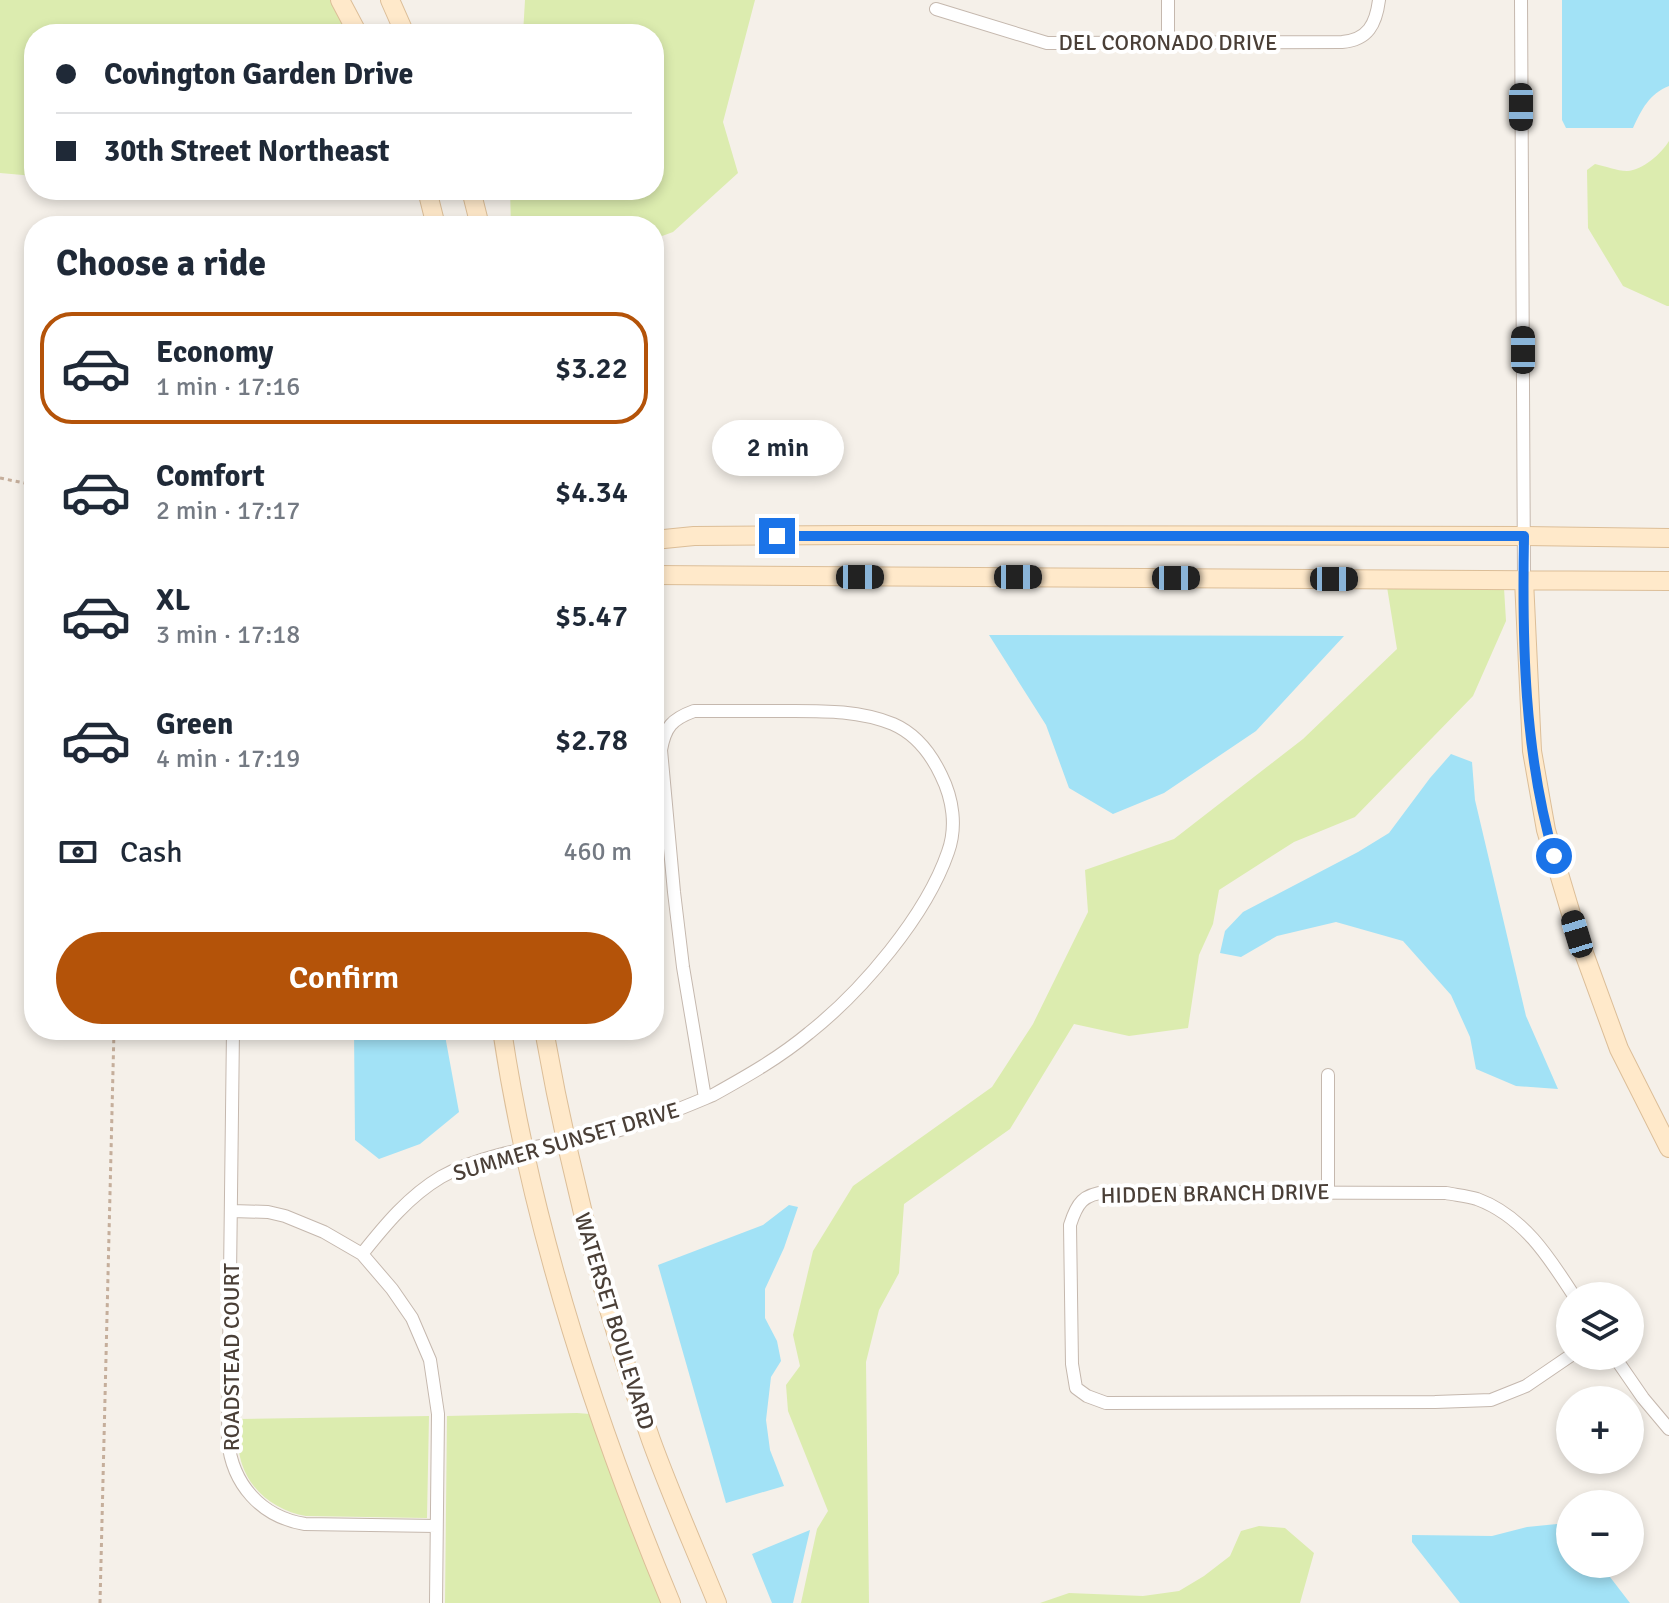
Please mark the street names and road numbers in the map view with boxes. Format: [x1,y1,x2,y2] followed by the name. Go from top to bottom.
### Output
[1059,29,1277,56] street label: DEL CORONADO DRIVE
[450,1096,682,1187] street label: SUMMER SUNSET DRIVE
[1100,1178,1330,1209] street label: HIDDEN BRANCH DRIVE
[569,1209,660,1433] street label: WATERSET BOULEVARD
[218,1263,245,1451] street label: ROADSTEAD COURT

